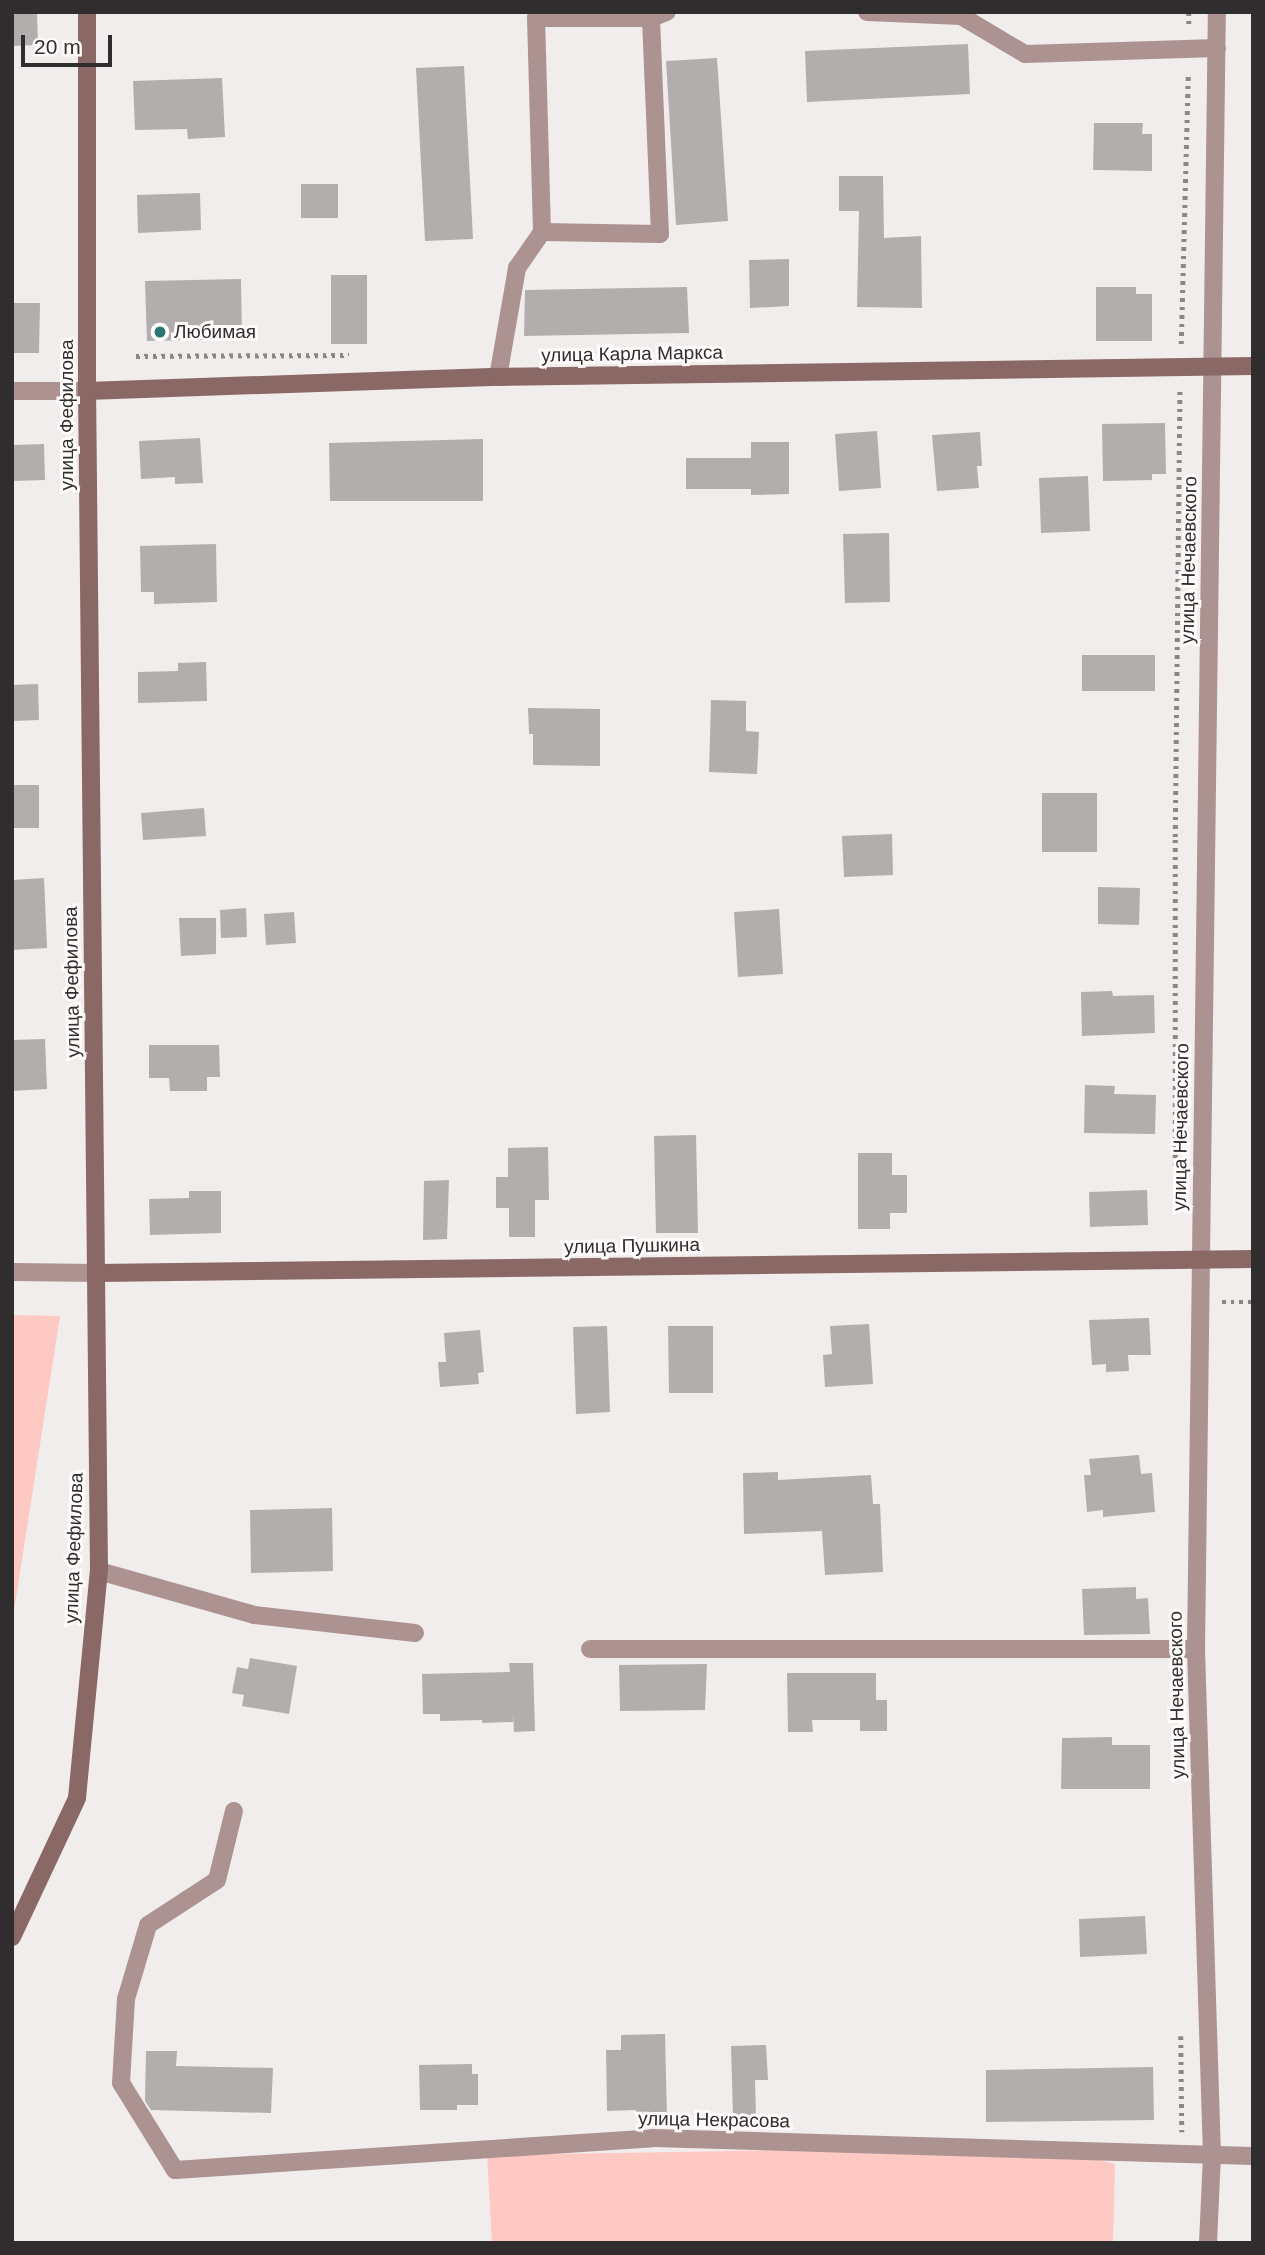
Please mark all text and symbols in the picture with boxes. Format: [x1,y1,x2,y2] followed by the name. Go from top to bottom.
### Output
[24,21,116,65] scale bar
[34,35,81,58] text: 20 m
[174,321,256,343] place label: Любимая
[152,324,168,340] marker: Любимая
[56,339,78,491] street label: улица Фефилова
[541,341,723,367] street label: улица Карла Маркса
[1176,476,1202,644] street label: улица Нечаевского
[59,906,85,1058] street label: улица Фефилова
[1168,1043,1194,1211] street label: улица Нечаевского
[564,1233,700,1259] street label: улица Пушкина
[60,1472,88,1624] street label: улица Фефилова
[1164,1611,1190,1779] street label: улица Нечаевского
[638,2107,790,2133] street label: улица Некрасова

